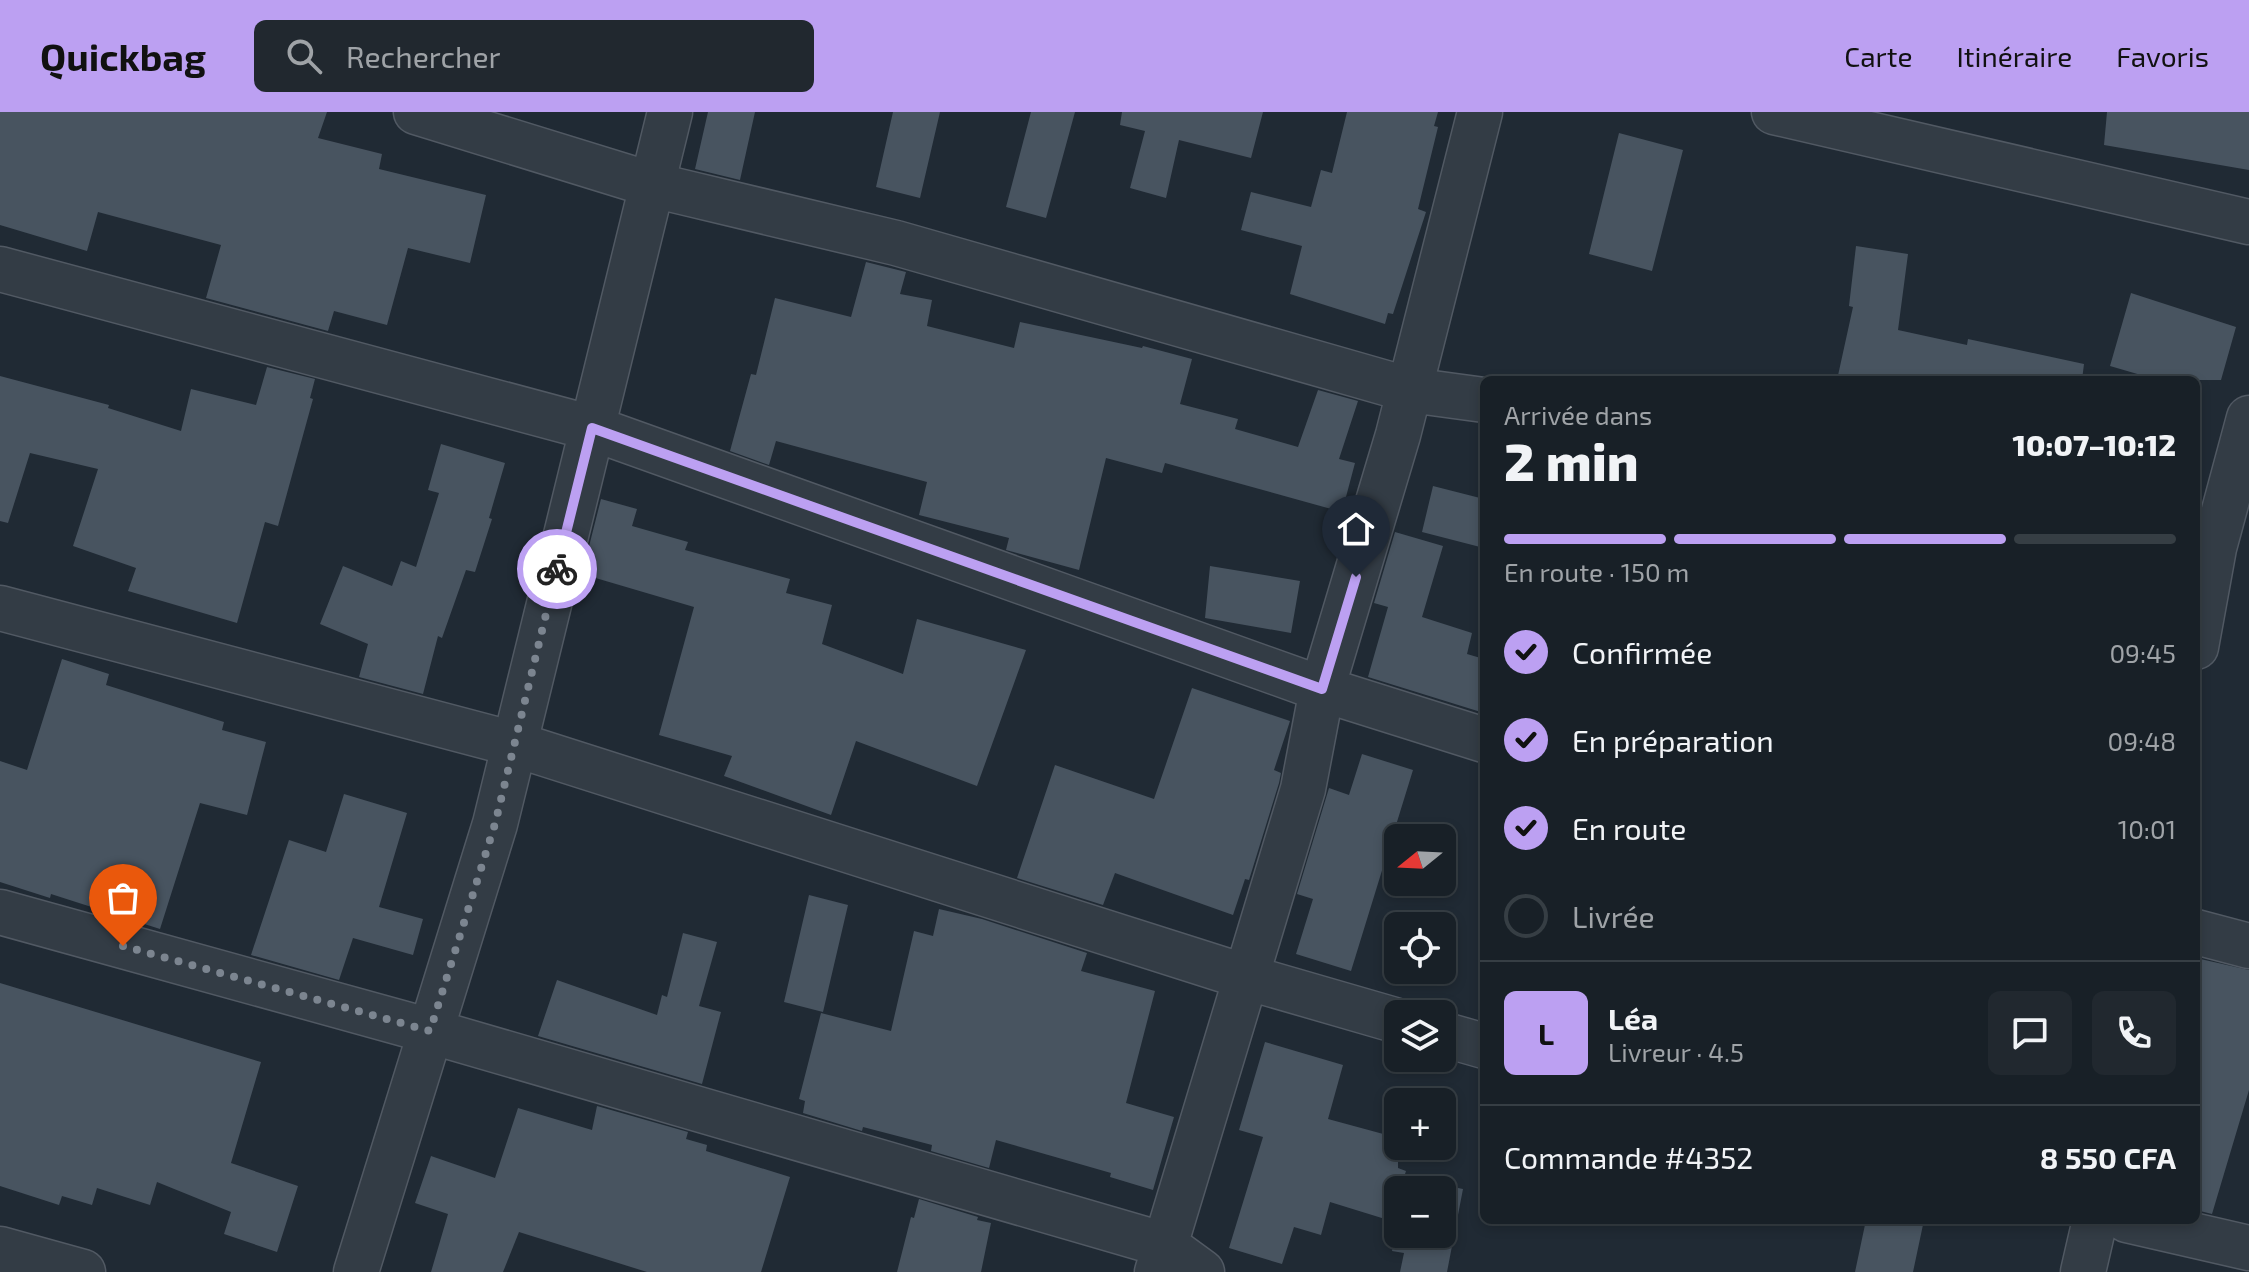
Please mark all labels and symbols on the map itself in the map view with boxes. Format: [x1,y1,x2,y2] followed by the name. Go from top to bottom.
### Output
[1322,495,1390,577] pin
[517,529,597,609] courier
[1384,824,1456,896] north arrow
[89,864,157,946] pin

